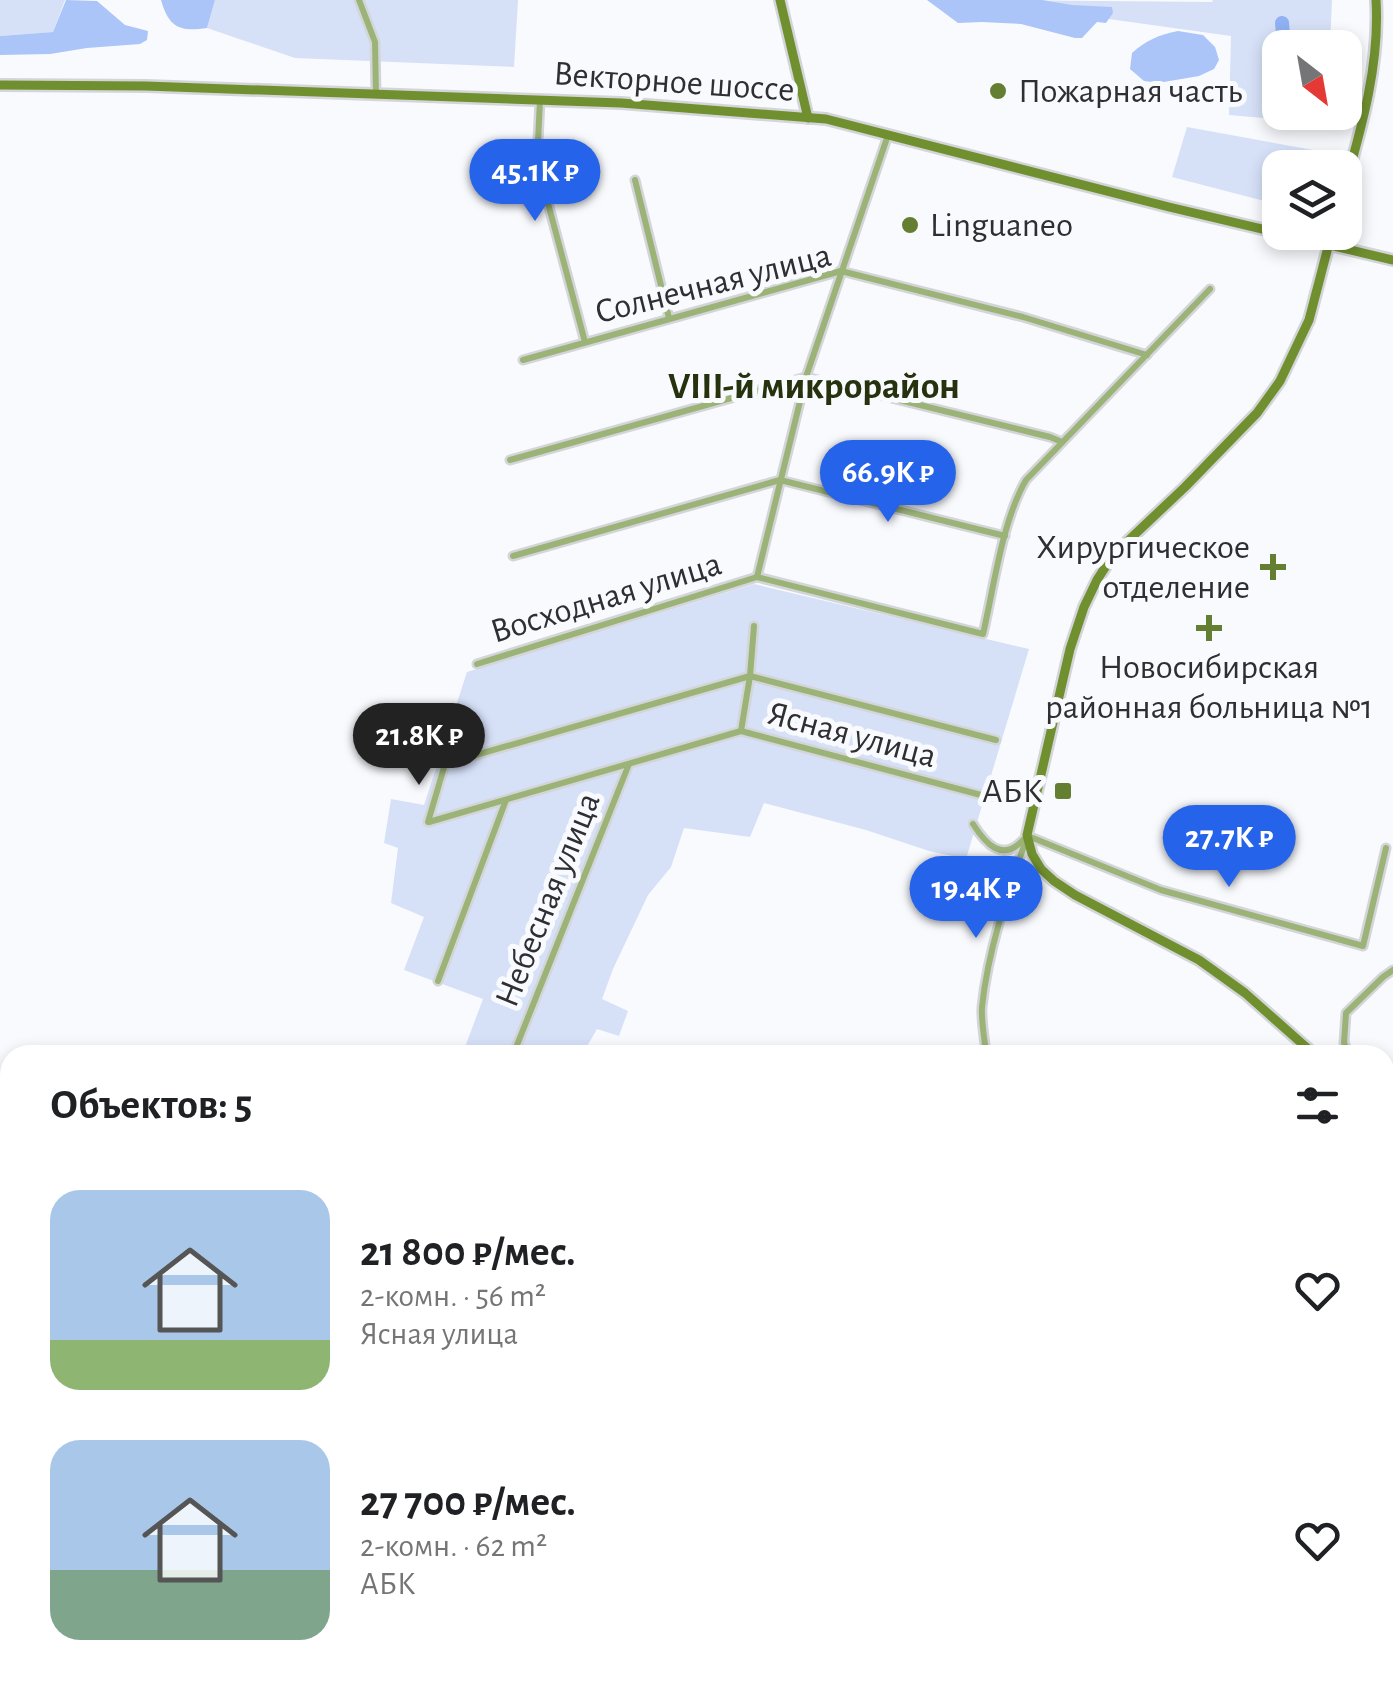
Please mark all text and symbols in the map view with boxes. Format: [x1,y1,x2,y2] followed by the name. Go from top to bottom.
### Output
[1262,30,1362,130] north arrow
[1262,30,1362,250] map controls
[552,56,796,108] street label: Векторное шоссе
[1018,74,1243,109] place label: Пожарная часть
[987,80,1009,102] marker: Пожарная часть
[443,139,627,224] pin: 45.1K ₽
[1262,150,1362,250] button: layers
[491,155,579,187] text: 45.1K ₽
[930,208,1073,243] place label: Linguaneo
[899,214,921,236] marker: Linguaneo
[591,238,835,330] street label: Солнечная улица
[668,368,960,406] district label: VIII-й микрорайон
[796,440,980,525] pin: 66.9K ₽
[842,456,934,488] text: 66.9K ₽
[1036,530,1250,605] place label: Хирургическое отделение
[487,546,725,650] street label: Восходная улица
[1260,554,1286,580] marker: Хирургическое отделение
[1196,615,1222,641] marker: Новосибирская районная больница №1
[1045,650,1373,725] place label: Новосибирская районная больница №1
[764,696,940,774] street label: Ясная улица
[327,703,511,788] pin: 21.8K ₽
[375,719,463,751] text: 21.8K ₽
[982,774,1043,809] place label: АБК
[1052,780,1074,802] marker: АБК
[489,788,607,1012] street label: Небесная улица
[1137,805,1321,890] pin: 27.7K ₽
[1185,821,1273,853] text: 27.7K ₽
[884,856,1068,941] pin: 19.4K ₽
[932,872,1020,904] text: 19.4K ₽
[1290,1078,1345,1133] icon: filters
[50,1084,252,1126] text: Объектов: 5
[130,1230,250,1350] icon: home
[360,1231,576,1273] text: 21 800 ₽/мес.
[1290,1263,1345,1318] icon: heart
[360,1280,546,1312] text: 2-комн. · 56 m²
[360,1318,518,1350] text: Ясная улица
[130,1480,250,1600] icon: home
[360,1481,576,1523] text: 27 700 ₽/мес.
[1290,1513,1345,1568] icon: heart
[360,1530,547,1562] text: 2-комн. · 62 m²
[360,1568,416,1600] text: АБК

